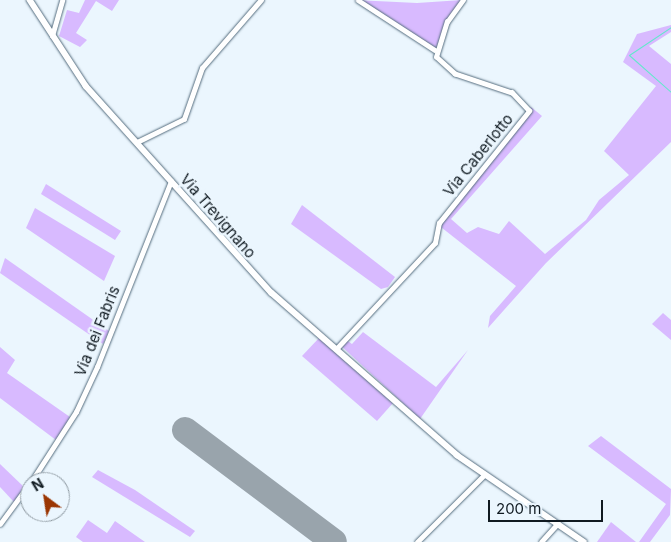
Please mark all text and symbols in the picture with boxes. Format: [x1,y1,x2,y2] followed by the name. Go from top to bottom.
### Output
[439,110,517,200] street label: Via Caberlotto
[177,170,259,262] street label: Via Trevignano
[71,283,123,379] street label: Via dei Fabris
[20,472,70,522] north arrow
[29,475,46,495] text: N
[491,490,606,522] scale bar
[496,499,541,518] text: 200 m

